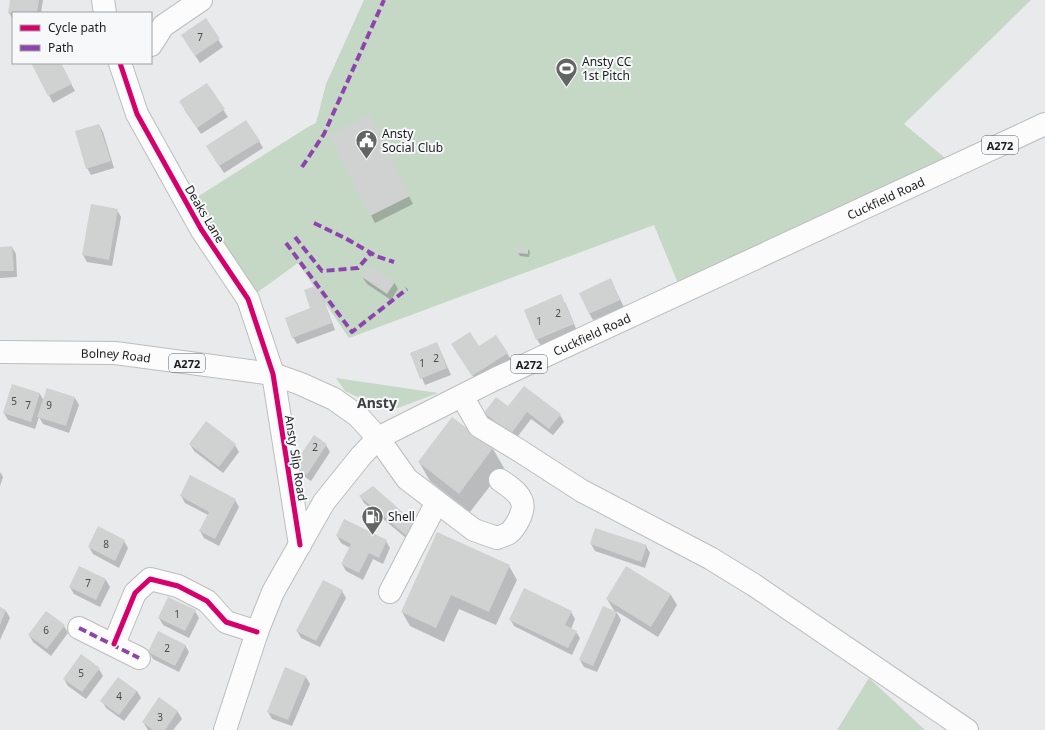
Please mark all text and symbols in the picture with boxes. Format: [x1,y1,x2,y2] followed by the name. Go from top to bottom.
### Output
[12,12,152,64] legend
[48,19,106,36] text: Cycle path
[197,30,203,44] house number: 7
[48,39,74,56] text: Path
[582,53,632,84] place label: Ansty CC 1st Pitch
[554,55,580,88] sports icon: Ansty CC 1st Pitch
[382,125,443,156] place label: Ansty Social Club
[353,127,379,160] public building icon: Ansty Social Club
[982,136,1018,154] road number: A272
[844,173,927,223] street label: Cuckfield Road
[181,182,229,246] street label: Deaks Lane
[555,306,561,320] house number: 2
[550,309,633,360] street label: Cuckfield Road
[536,314,542,328] house number: 1
[81,344,152,366] street label: Bolney Road
[433,351,439,365] house number: 2
[169,354,205,372] road number: A272
[511,355,547,373] road number: A272
[419,356,425,370] house number: 1
[357,393,397,412] district label: Ansty
[11,394,17,408] house number: 5
[25,398,31,412] house number: 7
[46,398,52,412] house number: 9
[281,414,311,502] street label: Ansty Slip Road
[312,440,318,454] house number: 2
[359,503,385,536] fuel station icon: Shell
[388,508,415,525] place label: Shell
[103,537,109,551] house number: 8
[85,576,91,590] house number: 7
[174,607,180,621] house number: 1
[43,623,49,637] house number: 6
[164,641,170,655] house number: 2
[78,666,84,680] house number: 5
[116,689,122,703] house number: 4
[157,710,163,724] house number: 3

